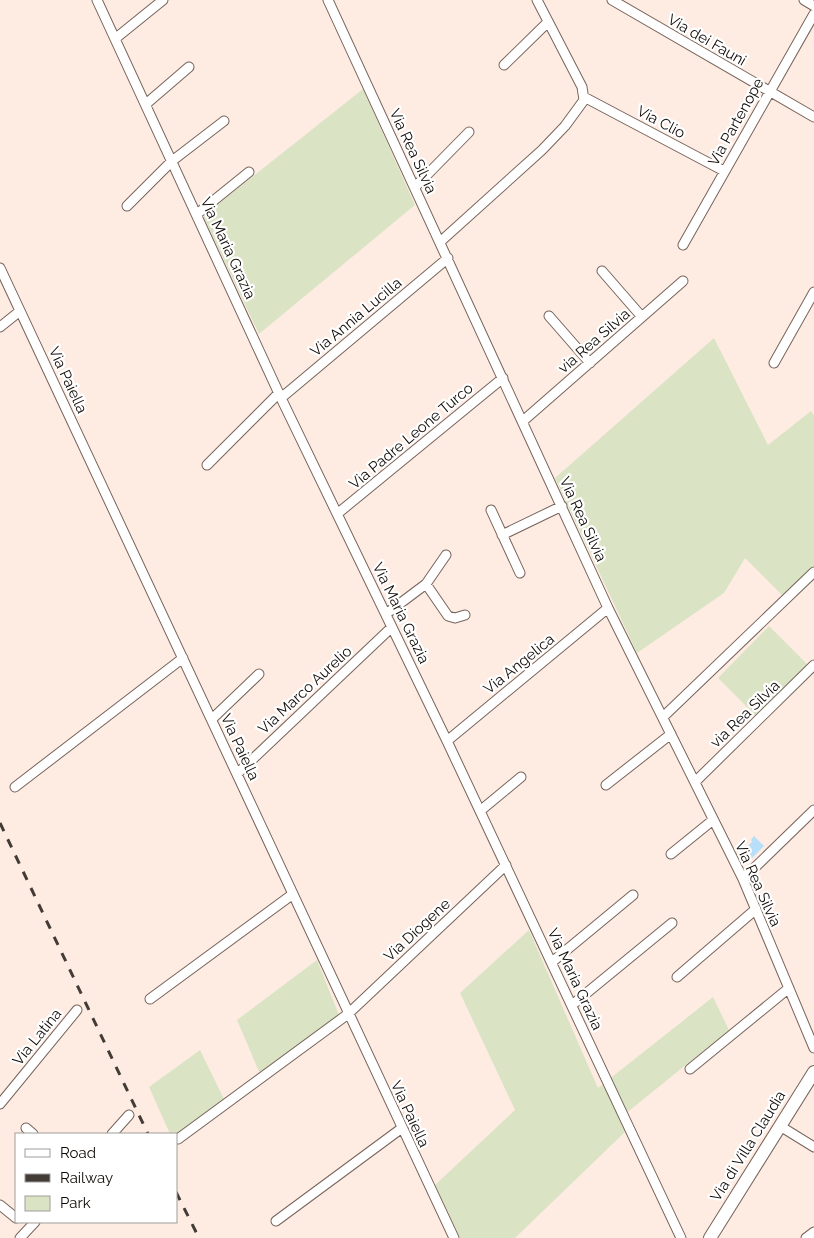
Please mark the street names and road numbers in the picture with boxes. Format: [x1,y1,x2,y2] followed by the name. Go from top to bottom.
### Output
[665,10,749,70] street label: Via dei Fauni
[704,75,768,169] street label: Via Partenope
[634,102,688,142] street label: Via Clio
[386,106,440,196] street label: Via Rea Silvia
[197,194,259,302] street label: Via Maria Grazia
[307,274,405,360] street label: Via Annia Lucilla
[554,305,634,377] street label: via Rea Silvia
[45,344,91,416] street label: Via Paiella
[345,379,477,493] street label: Via Padre Leone Turco
[556,474,610,564] street label: Via Rea Silvia
[369,560,433,666] street label: Via Maria Grazia
[480,630,558,698] street label: Via Angelica
[255,642,355,738] street label: Via Marco Aurelio
[707,677,783,751] street label: via Rea Silvia
[217,711,263,783] street label: Via Paiella
[731,839,785,929] street label: Via Rea Silvia
[380,895,454,965] street label: Via Diogene
[544,925,606,1033] street label: Via Maria Grazia
[9,1005,65,1069] street label: Via Latina
[387,1078,433,1150] street label: Via Paiella
[707,1087,789,1205] street label: Via di Villa Claudia

